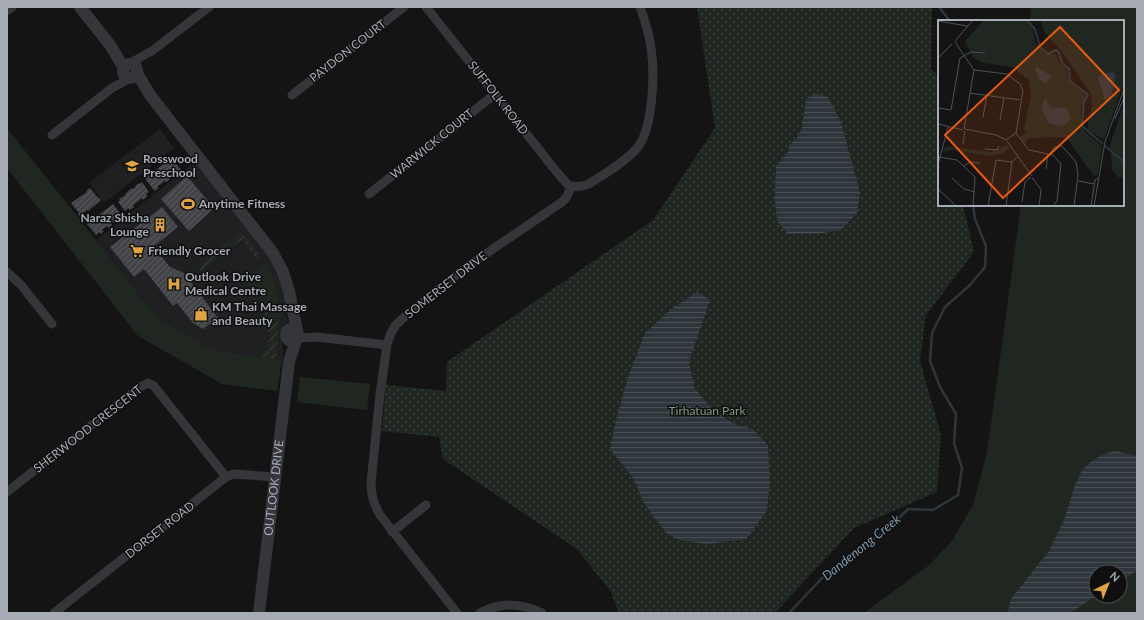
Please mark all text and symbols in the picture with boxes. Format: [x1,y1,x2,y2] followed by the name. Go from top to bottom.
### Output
[306,16,389,85] street label: PAYDON COURT
[938,20,1124,206] inset map
[465,58,532,138] street label: SUFFOLK ROAD
[387,105,476,182] street label: WARWICK COURT
[143,151,198,180] place label: Rosswood Preschool
[124,158,140,174] school or university icon: Rosswood Preschool
[180,196,196,212] sports icon: Anytime Fitness
[198,196,285,211] place label: Anytime Fitness
[80,210,150,239] place label: Naraz Shisha Lounge
[152,217,168,233] building icon: Naraz Shisha Lounge
[129,243,145,259] supermarket icon: Friendly Grocer
[148,243,231,258] place label: Friendly Grocer
[402,248,490,321] street label: SOMERSET DRIVE
[185,269,267,298] place label: Outlook Drive Medical Centre
[166,276,182,292] hospital icon: Outlook Drive Medical Centre
[212,299,307,328] place label: KM Thai Massage and Beauty
[193,306,209,322] shop icon: KM Thai Massage and Beauty
[30,381,145,476] street label: SHERWOOD CRESCENT
[668,403,746,418] park label: Tirhatuan Park
[260,439,287,537] street label: OUTLOOK DRIVE
[122,498,197,561] street label: DORSET ROAD
[818,510,904,584] water label: Dandenong Creek
[1088,564,1128,604] north arrow
[1108,569,1123,584] text: N

